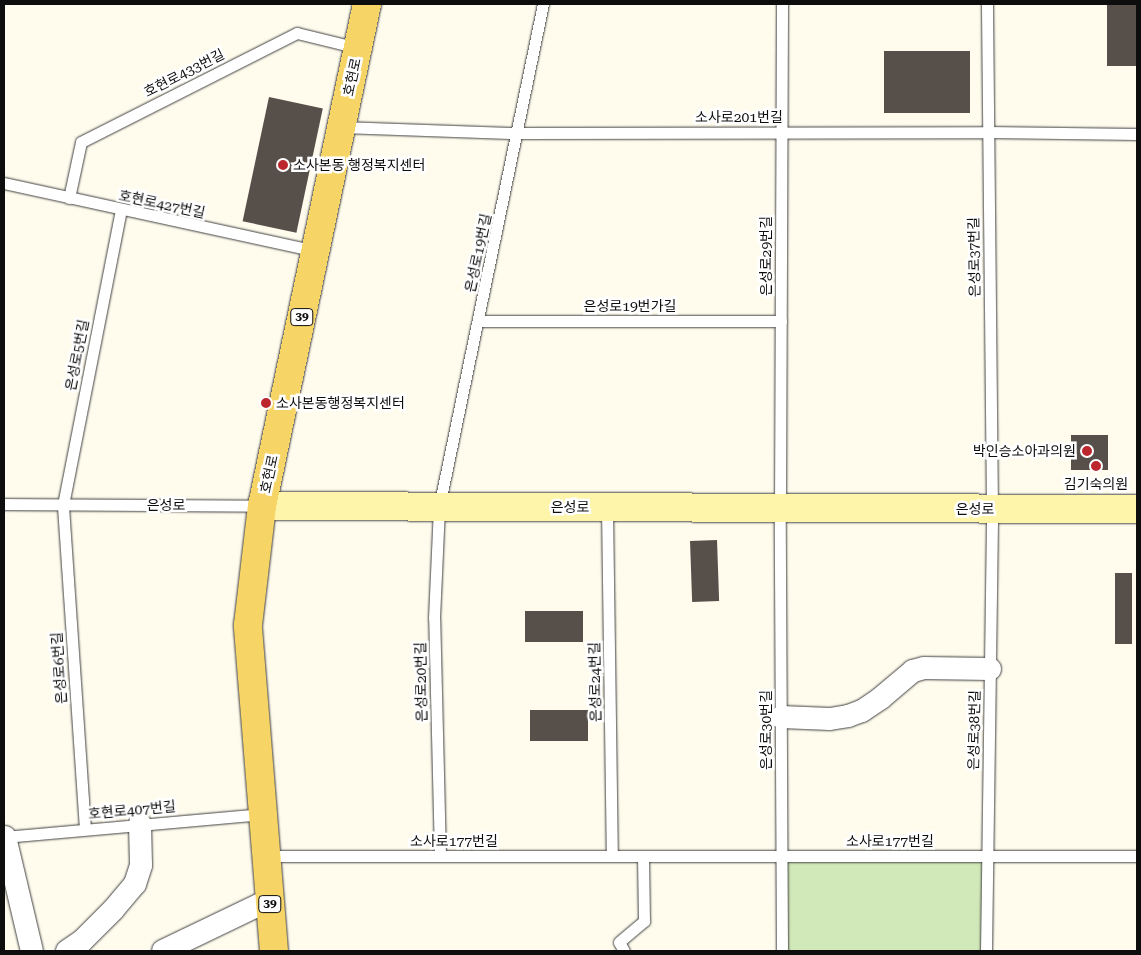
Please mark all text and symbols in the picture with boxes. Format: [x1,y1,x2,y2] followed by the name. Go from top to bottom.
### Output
[141,46,227,100] street label: 호현로433번길
[340,56,364,98] street label: 호현로
[695,109,783,125] street label: 소사로201번길
[293,157,425,173] place label: 소사본동 행정복지센터
[277,159,289,171] marker: 소사본동 행정복지센터
[117,187,207,221] street label: 호현로427번길
[461,212,495,294] street label: 은성로19번길
[758,216,774,296] street label: 은성로29번길
[965,217,983,297] street label: 은성로37번길
[584,298,676,314] street label: 은성로19번가길
[290,308,314,326] road number: 39
[62,318,92,392] street label: 은성로5번길
[276,395,405,411] place label: 소사본동행정복지센터
[260,397,272,409] marker: 소사본동행정복지센터
[973,443,1076,459] place label: 박인승소아과의원
[1080,444,1094,458] marker: 박인승소아과의원
[257,453,281,495] street label: 호현로
[1089,459,1103,473] marker: 김기숙의원
[1064,476,1128,492] place label: 김기숙의원
[147,497,185,513] street label: 은성로
[551,499,589,515] street label: 은성로
[956,501,994,517] street label: 은성로
[48,631,70,705] street label: 은성로6번길
[412,642,430,722] street label: 은성로20번길
[586,642,604,722] street label: 은성로24번길
[758,690,774,770] street label: 은성로30번길
[965,690,983,770] street label: 은성로38번길
[87,798,177,822] street label: 호현로407번길
[410,833,498,849] street label: 소사로177번길
[846,833,934,849] street label: 소사로177번길
[258,894,282,914] road number: 39

